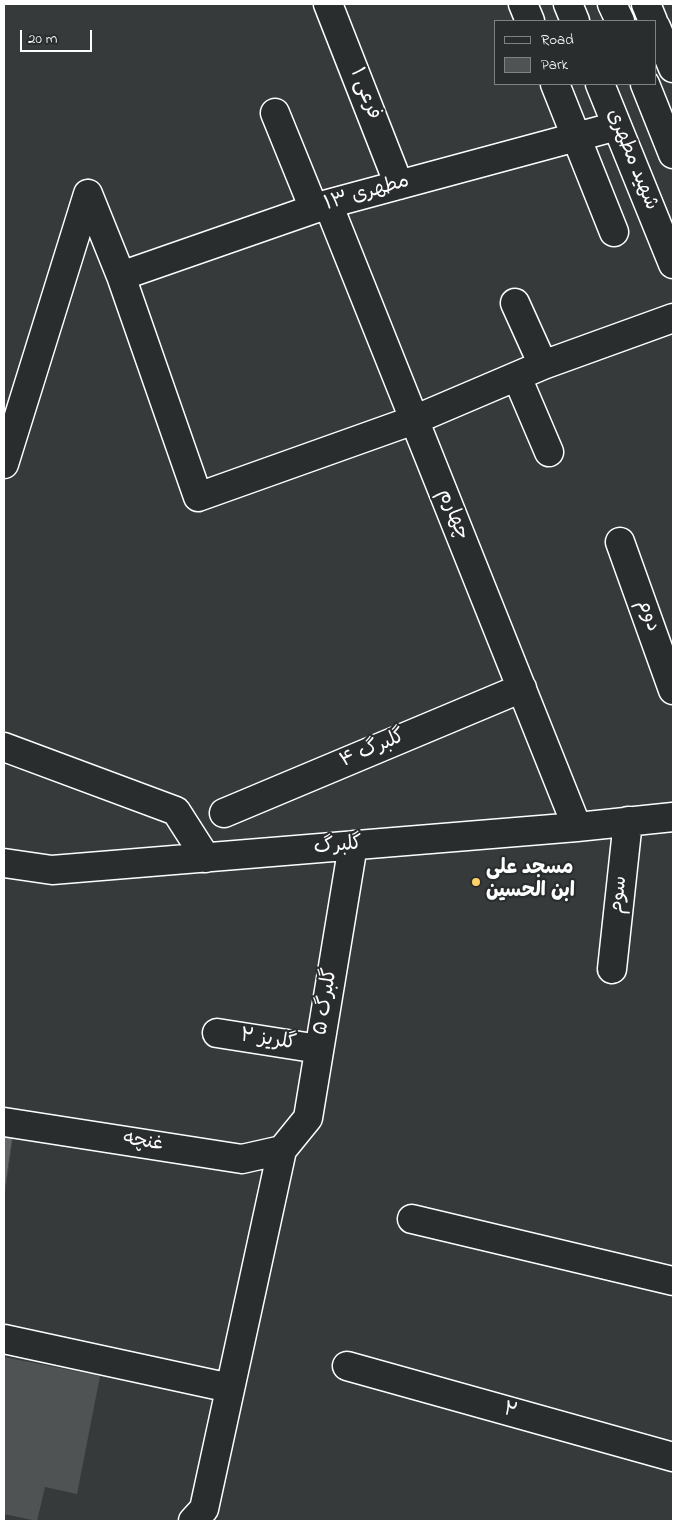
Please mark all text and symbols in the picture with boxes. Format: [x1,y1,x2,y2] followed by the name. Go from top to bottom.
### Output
[22,20,95,52] scale bar
[494,20,657,85] legend
[28,28,57,50] text: 20 m
[541,29,574,51] text: Road
[541,54,568,76] text: Park
[343,65,385,123] street label: فرعی ۱
[600,106,662,214] street label: شهید مطهری
[322,170,412,218] street label: مطهری ۱۳
[431,486,473,544] street label: چهارم
[630,597,664,635] street label: دوم
[337,726,409,774] street label: گلبرگ ۴
[313,833,363,861] street label: گلبرگ
[486,858,575,905] place label: مسجد علی ابن الحسین
[606,875,634,915] street label: سوم
[470,876,482,888] marker: مسجد علی ابن الحسین
[310,967,344,1037] street label: گلبرگ ۵
[238,1025,298,1057] street label: گلریز ۲
[121,1128,165,1158] street label: غنچه
[500,1399,520,1425] street label: ۲

